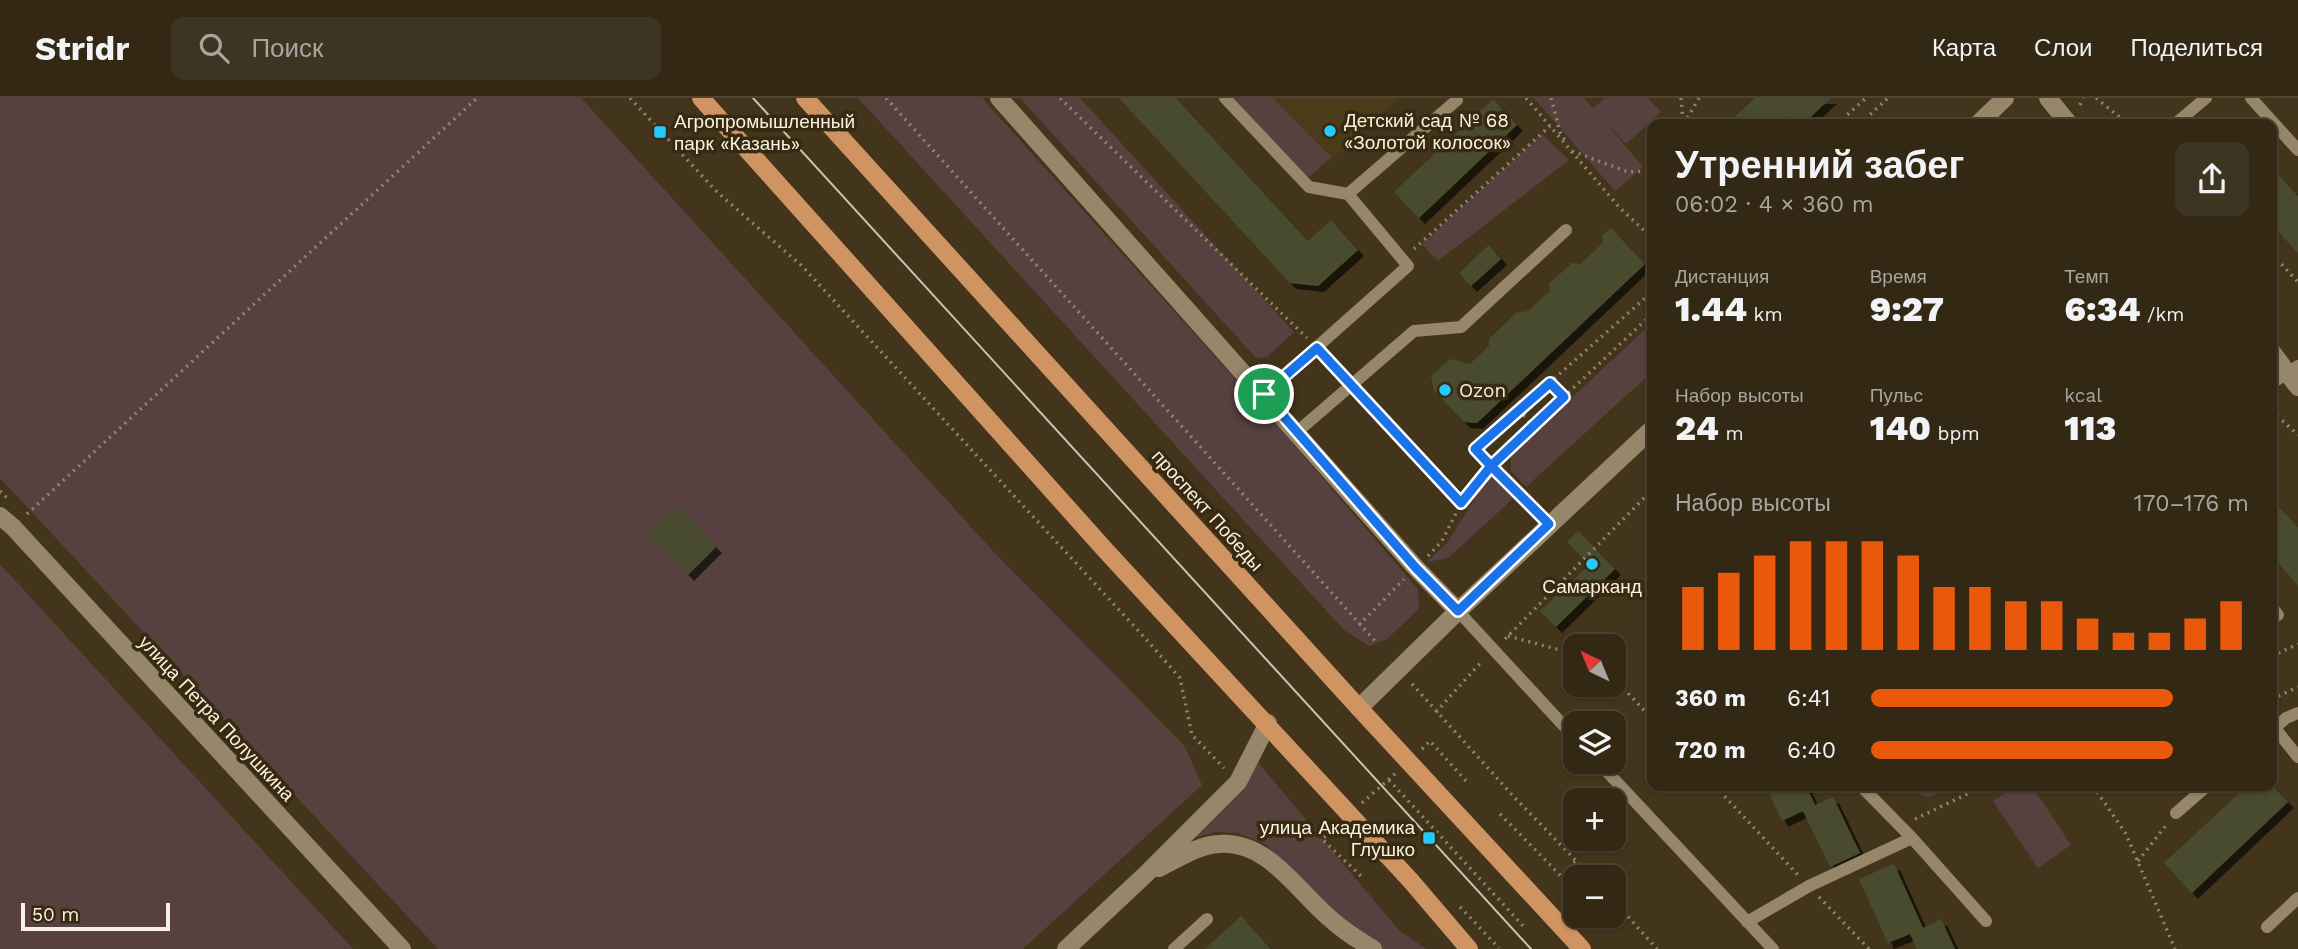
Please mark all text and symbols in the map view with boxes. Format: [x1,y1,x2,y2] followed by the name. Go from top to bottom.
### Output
[171,17,661,80] search box
[35,29,129,68] text: Stridr
[195,29,233,67] icon: search
[251,33,323,63] text: Поиск
[1932,34,1996,62] text: Карта
[2034,34,2092,62] text: Слои
[2130,34,2263,62] text: Поделиться
[1344,109,1511,154] place label: Детский сад № 68 «Золотой колосок»
[674,110,855,155] place label: Агропромышленный парк «Казань»
[1322,123,1338,139] marker: Детский сад № 68 «Золотой колосок»
[652,124,668,140] marker: Агропромышленный парк «Казань»
[2175,142,2249,216] button: share
[1675,143,1964,187] text: Утренний забег
[1675,191,1874,218] text: 06:02 · 4 × 360 m
[1675,265,1769,288] text: Дистанция
[1870,265,1927,288] text: Время
[2064,265,2109,288] text: Темп
[1675,288,1747,330] text: 1.44
[1870,288,1944,330] text: 9:27
[2064,288,2141,330] text: 6:34
[1747,303,1783,326] text: km
[2141,303,2184,326] text: /km
[1234,364,1294,424] pin
[1245,375,1283,413] icon: arrive
[1459,379,1506,402] place label: Ozon
[1437,382,1453,398] marker: Ozon
[1675,384,1804,407] text: Набор высоты
[1870,384,1923,407] text: Пульс
[2064,384,2102,407] text: kcal
[1675,407,1719,449] text: 24
[1870,407,1931,449] text: 140
[2064,407,2116,449] text: 113
[1719,422,1744,445] text: m
[1931,422,1980,445] text: bpm
[1147,445,1268,576] street label: проспект Победы
[1675,490,1831,517] text: Набор высоты
[2134,490,2249,517] text: 170–176 m
[1584,556,1600,572] marker: Самарканд
[1542,575,1642,598] place label: Самарканд
[134,631,300,806] street label: улица Петра Полушкина
[1563,634,1626,696] north arrow
[1563,634,1626,928] map controls
[1675,685,1746,712] text: 360 m
[1787,685,1830,712] text: 6:41
[1563,711,1626,774] button: layers
[1675,737,1746,764] text: 720 m
[1787,737,1836,764] text: 6:40
[1563,788,1626,851] button: +
[1260,816,1415,861] place label: улица Академика Глушко
[1421,830,1437,846] marker: улица Академика Глушко
[1563,865,1626,928] button: −
[21,900,170,932] scale bar
[32,903,79,926] text: 50 m

